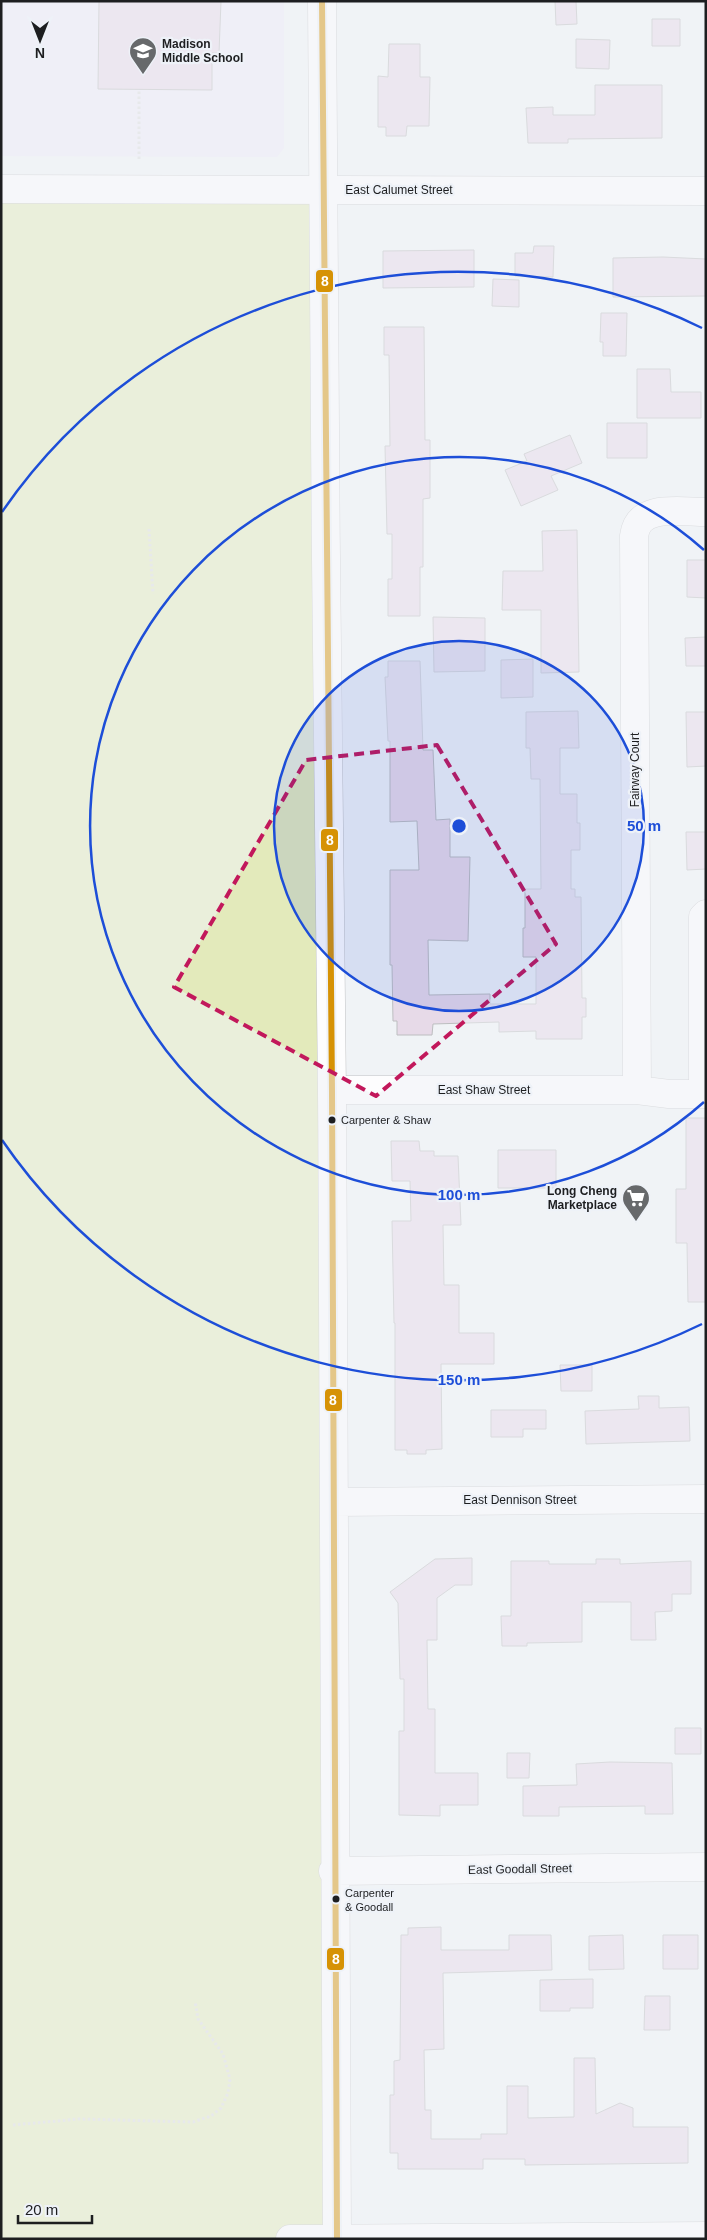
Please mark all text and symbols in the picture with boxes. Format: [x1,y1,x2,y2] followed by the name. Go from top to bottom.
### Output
[15,15,65,65] north arrow
[128,36,158,75] school or university icon: Madison Middle School
[162,37,243,65] place label: Madison Middle School
[35,45,45,61] text: N
[345,183,453,197] street label: East Calumet Street
[315,269,334,293] line badge: 8
[321,273,329,289] text: 8
[628,732,642,807] street label: Fairway Court
[450,817,468,835] centre of rings
[627,817,661,834] text: 50 m
[320,828,339,852] line badge: 8
[326,832,334,848] text: 8
[438,1083,531,1097] street label: East Shaw Street
[341,1114,431,1126] place label: Carpenter & Shaw
[327,1115,337,1125] marker: Carpenter & Shaw
[621,1183,651,1222] supermarket icon: Long Cheng Marketplace
[547,1184,617,1212] place label: Long Cheng Marketplace
[438,1186,480,1203] text: 100 m
[438,1371,480,1388] text: 150 m
[324,1388,343,1412] line badge: 8
[329,1392,337,1408] text: 8
[463,1493,577,1507] street label: East Dennison Street
[468,1861,573,1877] street label: East Goodall Street
[345,1887,394,1913] place label: Carpenter & Goodall
[331,1894,341,1904] marker: Carpenter & Goodall
[326,1947,345,1971] line badge: 8
[332,1951,340,1967] text: 8
[18,2192,91,2224] scale bar
[25,2201,58,2218] text: 20 m

